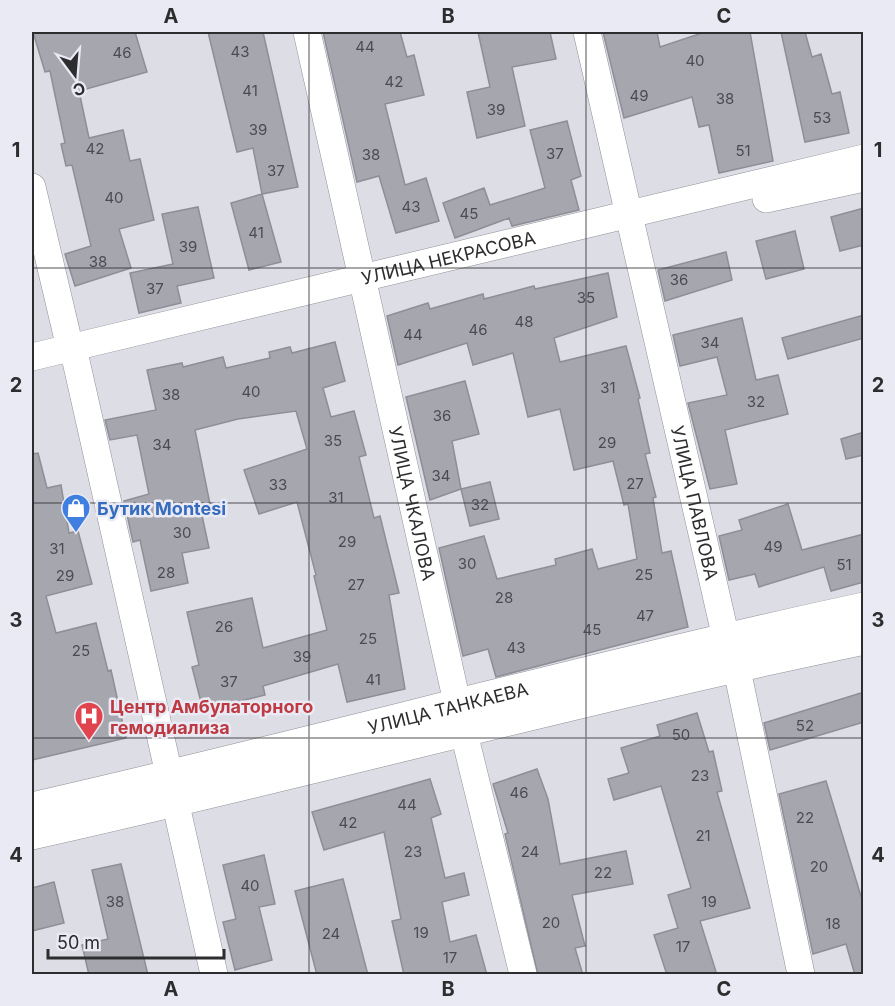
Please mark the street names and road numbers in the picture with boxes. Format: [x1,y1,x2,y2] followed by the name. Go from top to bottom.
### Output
[359,226,537,288] street label: УЛИЦА НЕКРАСОВА
[385,424,440,582] street label: УЛИЦА ЧКАЛОВА
[667,424,723,582] street label: УЛИЦА ПАВЛОВА
[366,678,530,738] street label: УЛИЦА ТАНКАЕВА

